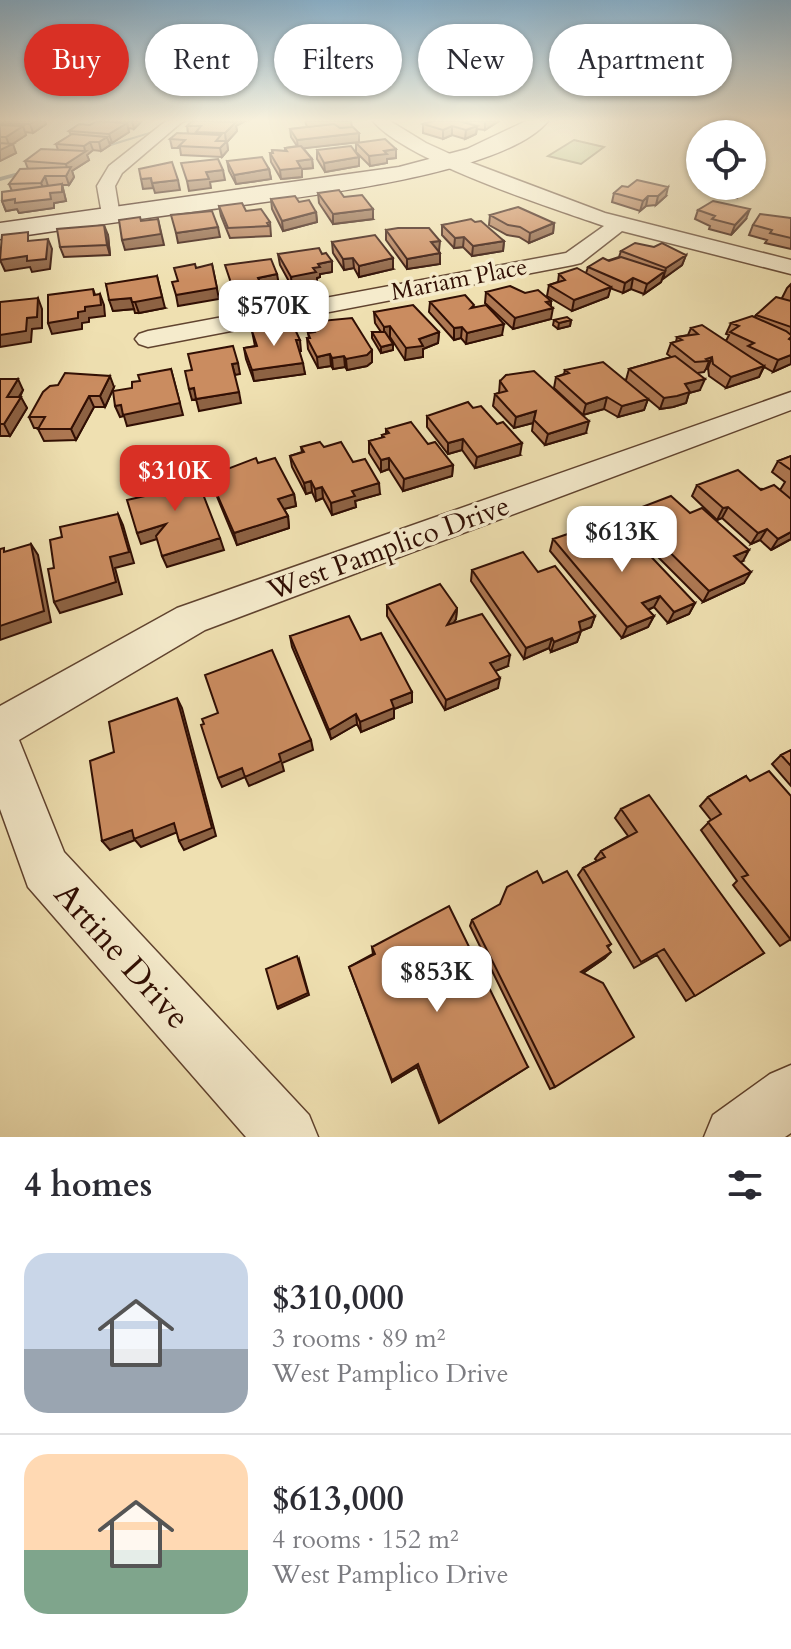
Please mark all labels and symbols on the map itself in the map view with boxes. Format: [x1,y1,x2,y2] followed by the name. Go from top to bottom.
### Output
[388,250,530,309] street label: Mariam Place
[218,280,330,348] pin: $570K
[119,445,231,513] pin: $310K
[261,487,515,610] street label: West Pamplico Drive
[566,506,678,574] pin: $613K
[44,872,201,1039] street label: Artine Drive
[381,946,493,1014] pin: $853K

